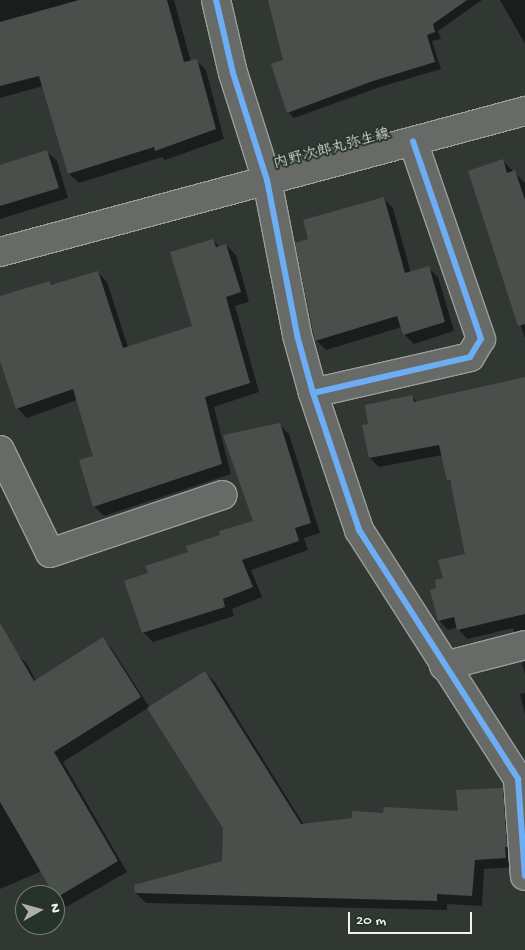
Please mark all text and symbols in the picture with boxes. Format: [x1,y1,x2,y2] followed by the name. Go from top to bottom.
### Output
[272,126,392,174] street label: 内野次郎丸弥生線
[15,885,65,935] north arrow
[350,902,474,934] scale bar
[45,903,63,914] text: N
[356,912,386,930] text: 20 m

